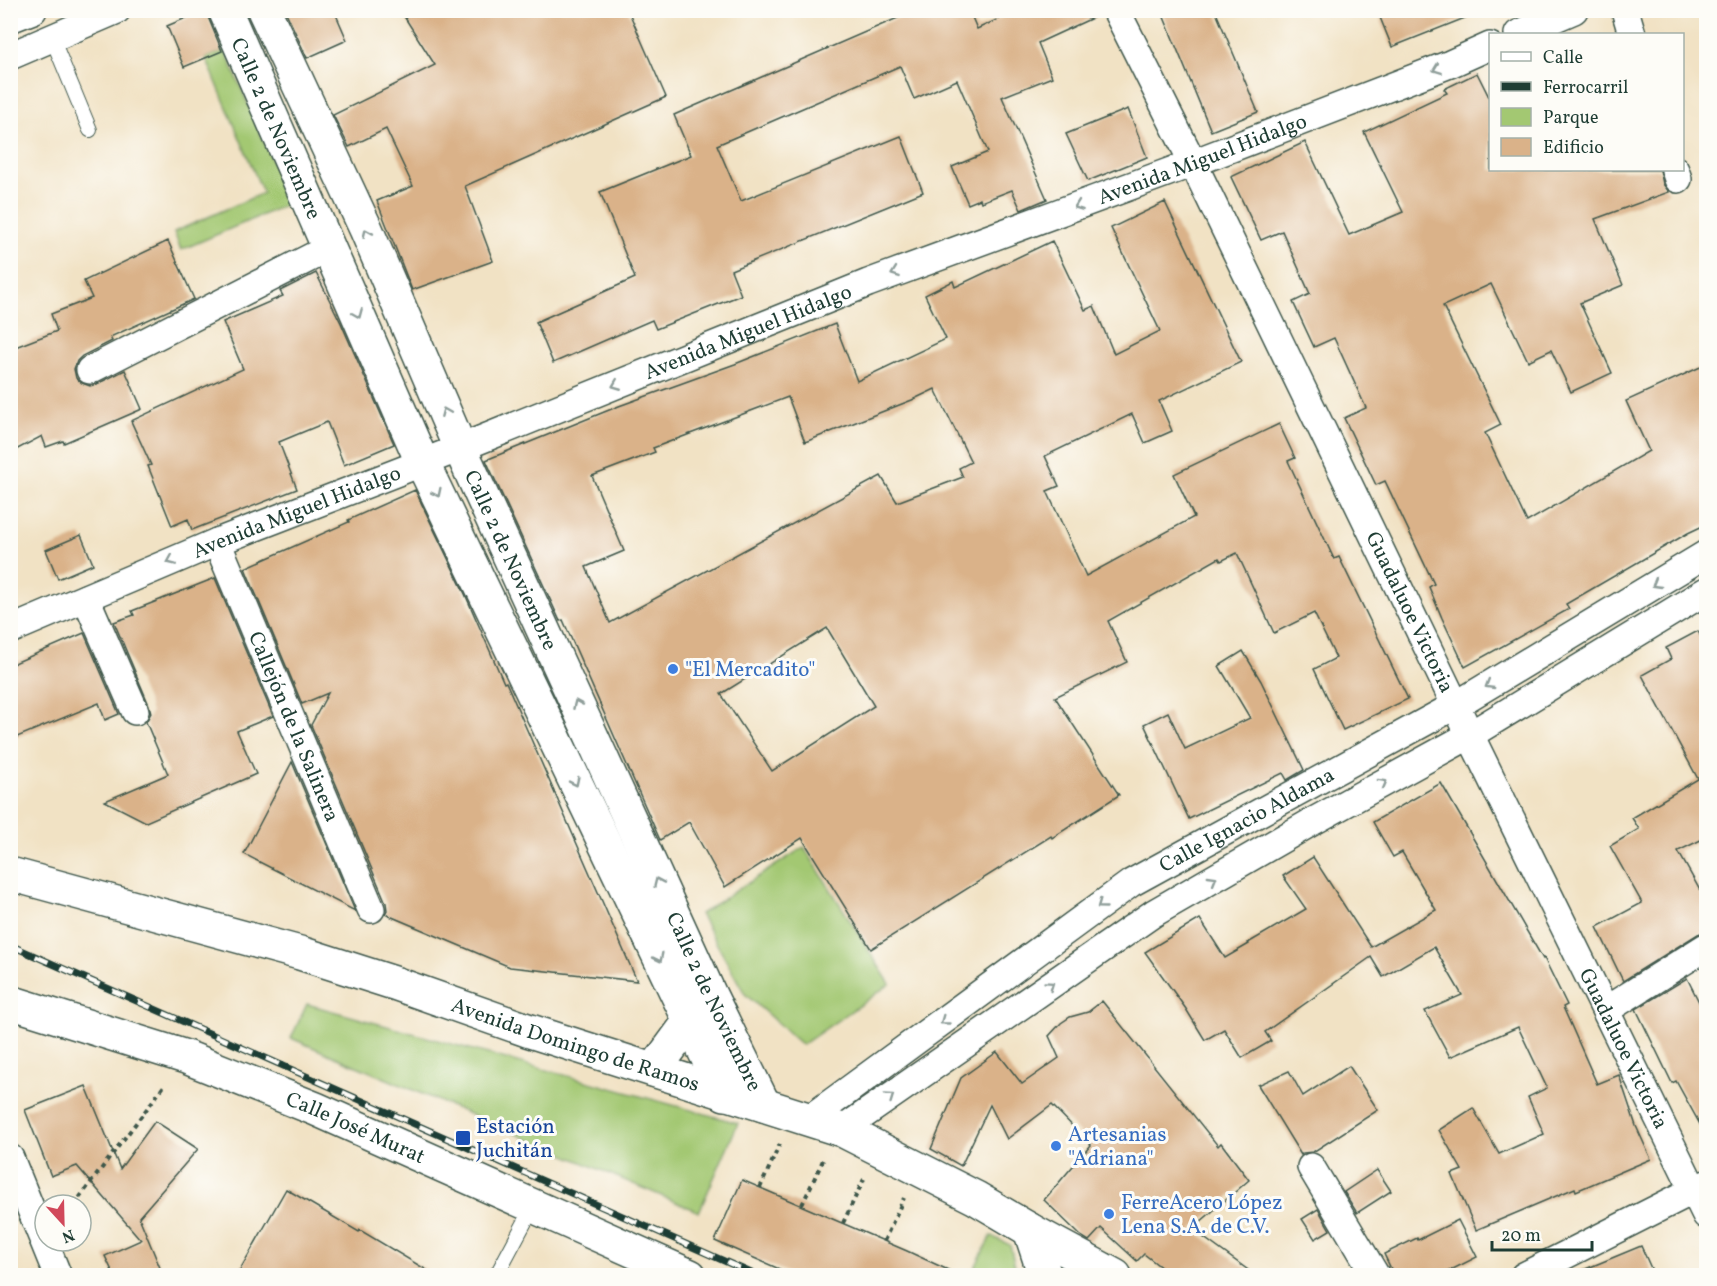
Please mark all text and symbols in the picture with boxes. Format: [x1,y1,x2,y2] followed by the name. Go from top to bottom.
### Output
[1489,33,1684,171] legend
[223,34,327,224] street label: Calle 2 de Noviembre
[1543,46,1583,71] text: Calle
[1432,62,1443,74] one-way arrow
[1543,76,1628,101] text: Ferrocarril
[1543,106,1598,131] text: Parque
[1094,107,1311,213] street label: Avenida Miguel Hidalgo
[1543,136,1604,161] text: Edificio
[1073,198,1083,211] one-way arrow
[362,228,374,239] one-way arrow
[890,266,901,278] one-way arrow
[640,278,857,388] street label: Avenida Miguel Hidalgo
[351,308,363,319] one-way arrow
[612,378,623,390] one-way arrow
[440,407,452,418] one-way arrow
[188,459,405,567] street label: Avenida Miguel Hidalgo
[456,466,564,655] street label: Calle 2 de Noviembre
[429,486,441,497] one-way arrow
[1358,527,1460,698] street label: Guadaluoe Victoria
[167,554,178,566] one-way arrow
[1652,577,1662,589] one-way arrow
[240,627,346,827] street label: Callejón de la Salinera
[685,656,815,685] place label: "El Mercadito"
[666,662,680,676] marker: "El Mercadito"
[1485,677,1495,689] one-way arrow
[573,700,585,711] one-way arrow
[1155,761,1340,881] street label: Calle Ignacio Aldama
[568,776,580,787] one-way arrow
[1376,779,1387,790] one-way arrow
[1207,875,1217,886] one-way arrow
[653,877,665,888] one-way arrow
[1096,898,1107,909] one-way arrow
[658,908,768,1097] street label: Calle 2 de Noviembre
[652,952,664,963] one-way arrow
[1571,964,1675,1134] street label: Guadaluoe Victoria
[1043,981,1054,992] one-way arrow
[447,991,703,1100] street label: Avenida Domingo de Ramos
[939,1014,950,1025] one-way arrow
[281,1085,429,1172] street label: Calle José Murat
[883,1093,894,1104] one-way arrow
[476,1113,555,1166] place label: Estación Juchitán
[1068,1121,1166,1174] place label: Artesanias "Adriana"
[454,1129,472,1147] marker: Estación Juchitán
[1049,1139,1063,1153] marker: Artesanias "Adriana"
[1121,1189,1283,1242] place label: FerreAcero López Lena S.A. de C.V.
[33,1193,93,1253] north arrow
[1102,1207,1116,1221] marker: FerreAcero López Lena S.A. de C.V.
[1492,1214,1592,1252] scale bar
[58,1223,77,1248] text: N
[1501,1224,1541,1249] text: 20 m

